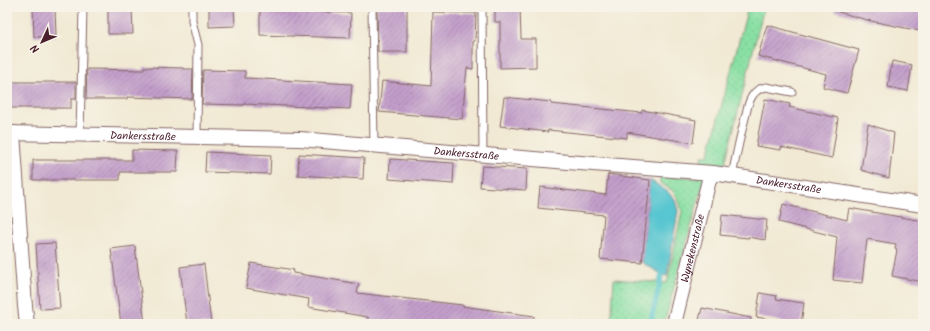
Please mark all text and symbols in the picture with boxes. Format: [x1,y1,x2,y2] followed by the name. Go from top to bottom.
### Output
[22,22,62,62] north arrow
[27,39,44,57] text: N
[110,127,176,146] street label: Dankersstraße
[433,142,500,166] street label: Dankersstraße
[755,172,822,199] street label: Dankersstraße
[676,212,710,284] street label: Wynekenstraße

